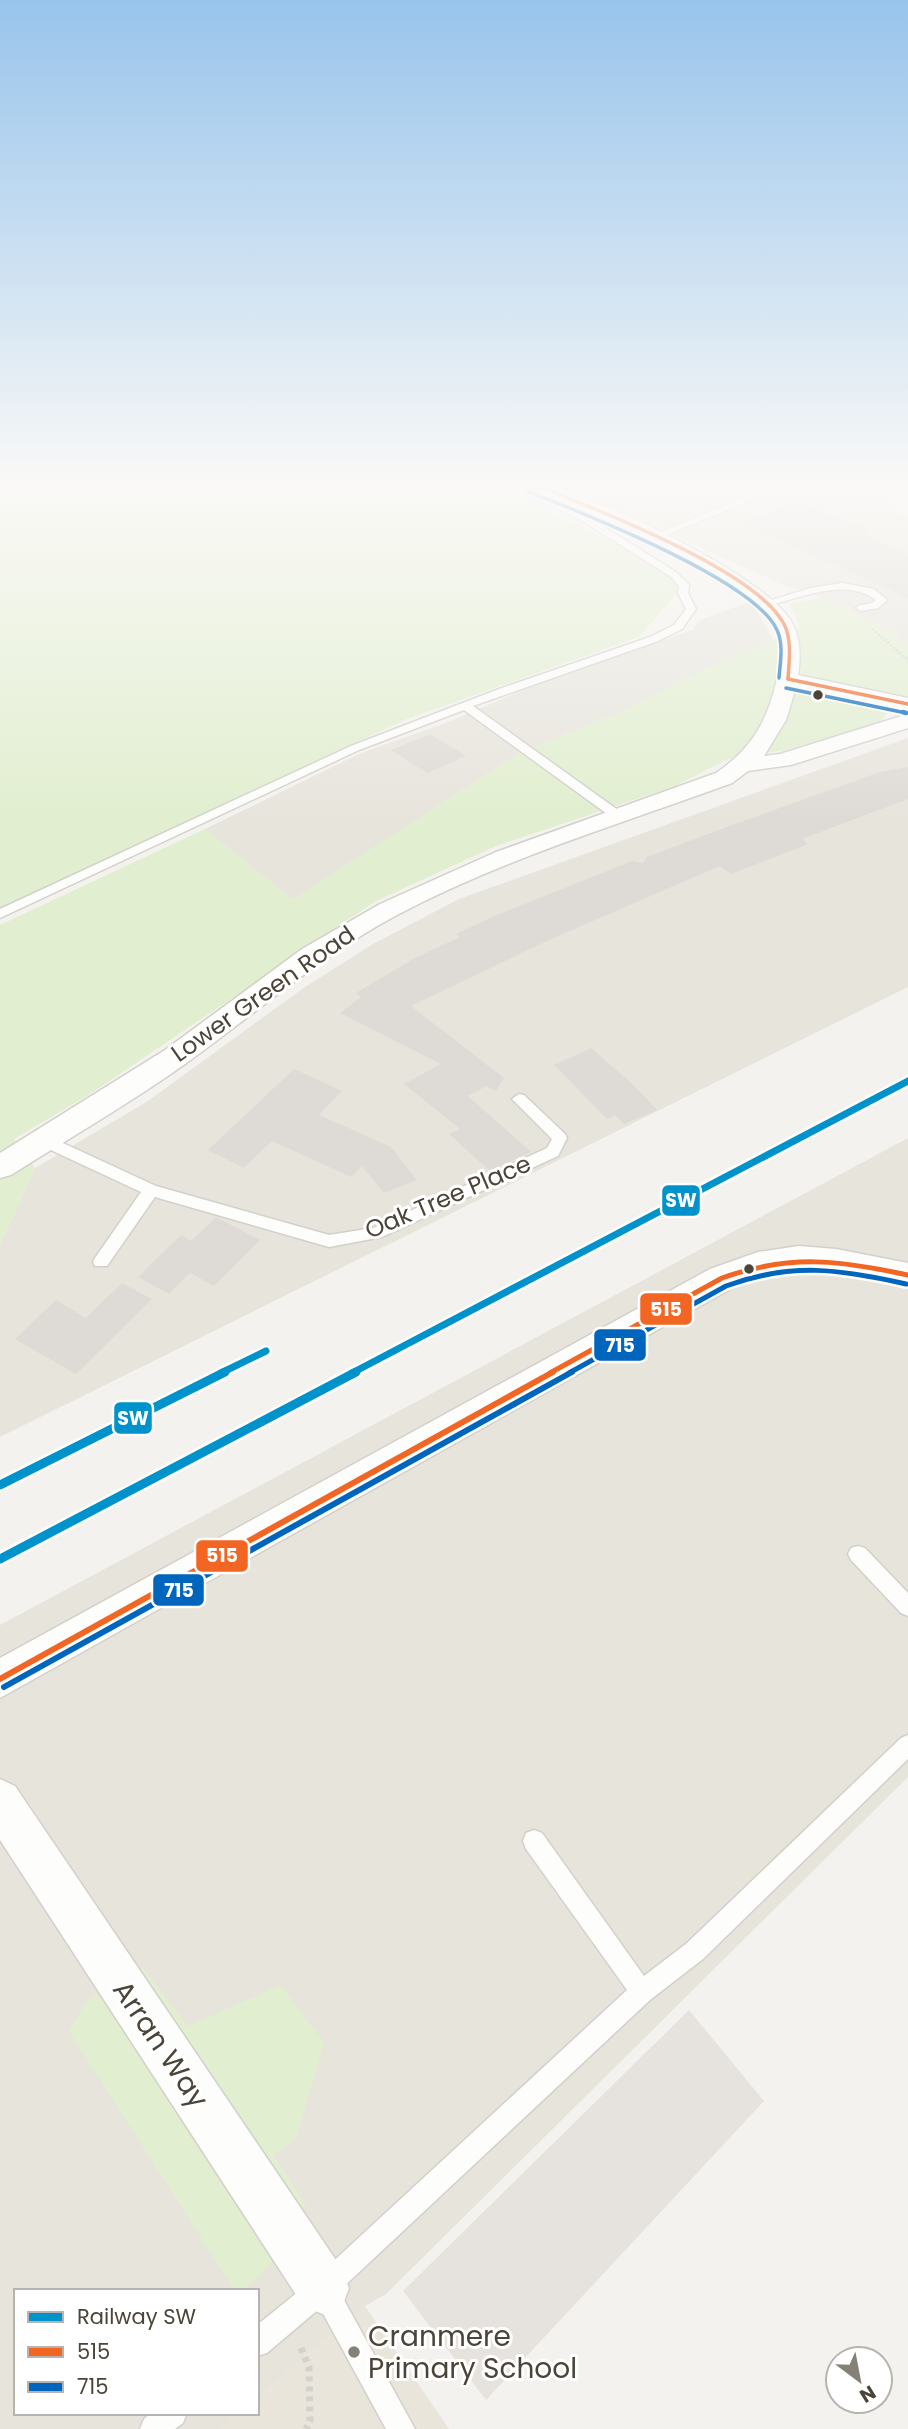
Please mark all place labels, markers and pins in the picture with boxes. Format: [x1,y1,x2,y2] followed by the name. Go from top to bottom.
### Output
[811,688,825,702] unlabelled marker
[742,1262,756,1276] unlabelled marker
[368,2317,577,2388] place label: Cranmere Primary School
[346,2344,362,2360] marker: Cranmere Primary School

